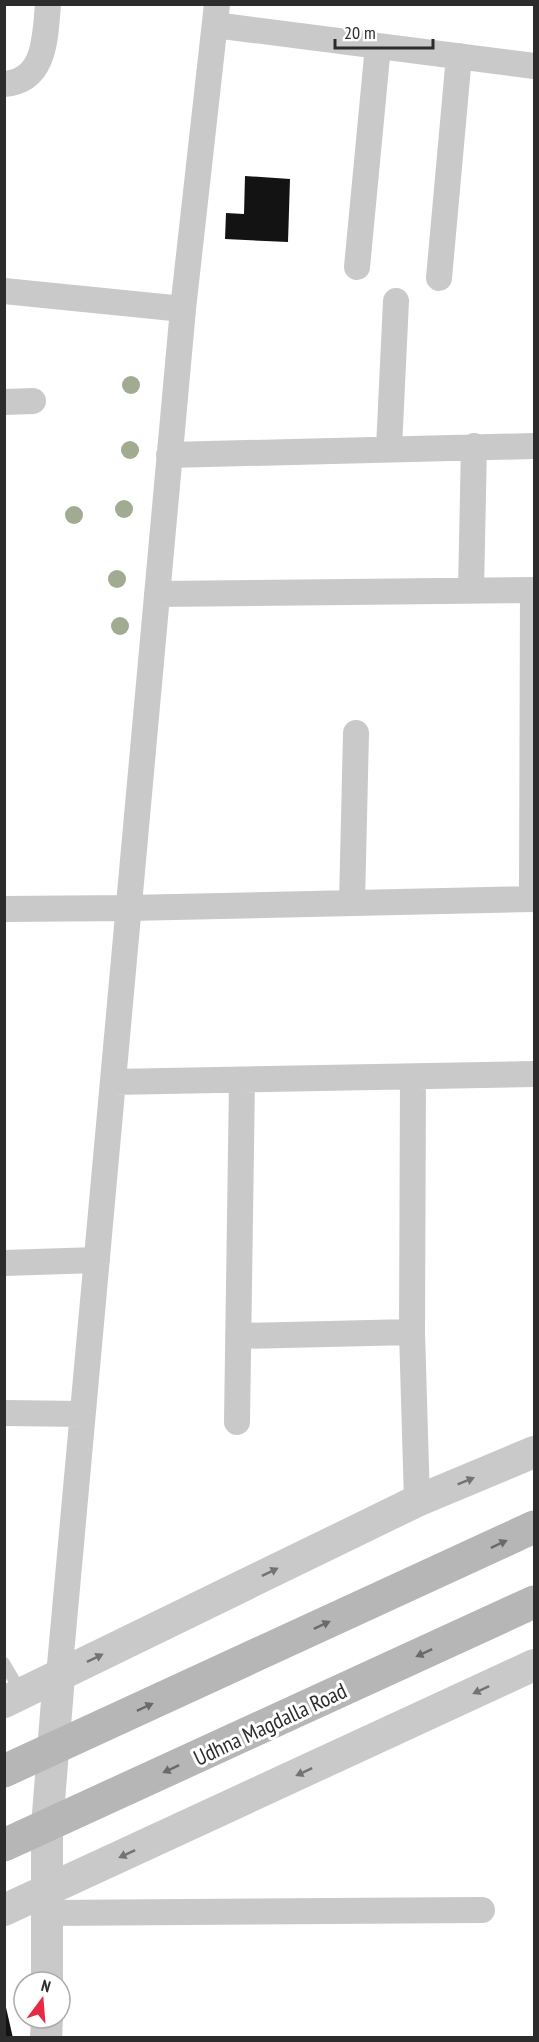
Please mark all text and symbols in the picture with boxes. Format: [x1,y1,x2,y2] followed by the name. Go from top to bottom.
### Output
[335,12,432,50] scale bar
[344,21,376,44] text: 20 m
[457,1476,475,1486] one-way arrow
[490,1539,507,1548] one-way arrow
[262,1568,279,1577] one-way arrow
[313,1621,330,1630] one-way arrow
[416,1648,433,1657] one-way arrow
[87,1654,104,1663] one-way arrow
[189,1676,351,1772] street label: Udhna Magdalla Road
[472,1685,490,1695] one-way arrow
[136,1702,153,1711] one-way arrow
[162,1765,179,1774] one-way arrow
[296,1767,313,1776] one-way arrow
[119,1849,136,1858] one-way arrow
[12,1970,72,2030] north arrow
[39,1975,53,1996] text: N

